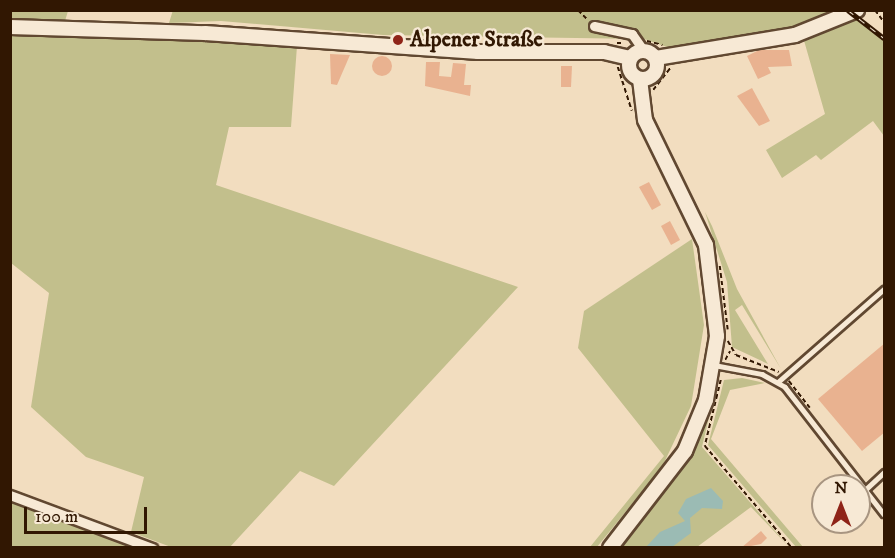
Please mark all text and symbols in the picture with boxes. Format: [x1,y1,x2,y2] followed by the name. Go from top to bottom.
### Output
[410,27,543,53] place label: Alpener Straße
[391,33,405,47] marker: Alpener Straße
[811,474,871,534] north arrow
[834,478,848,498] text: N
[27,495,150,533] scale bar
[35,506,78,528] text: 100 m

